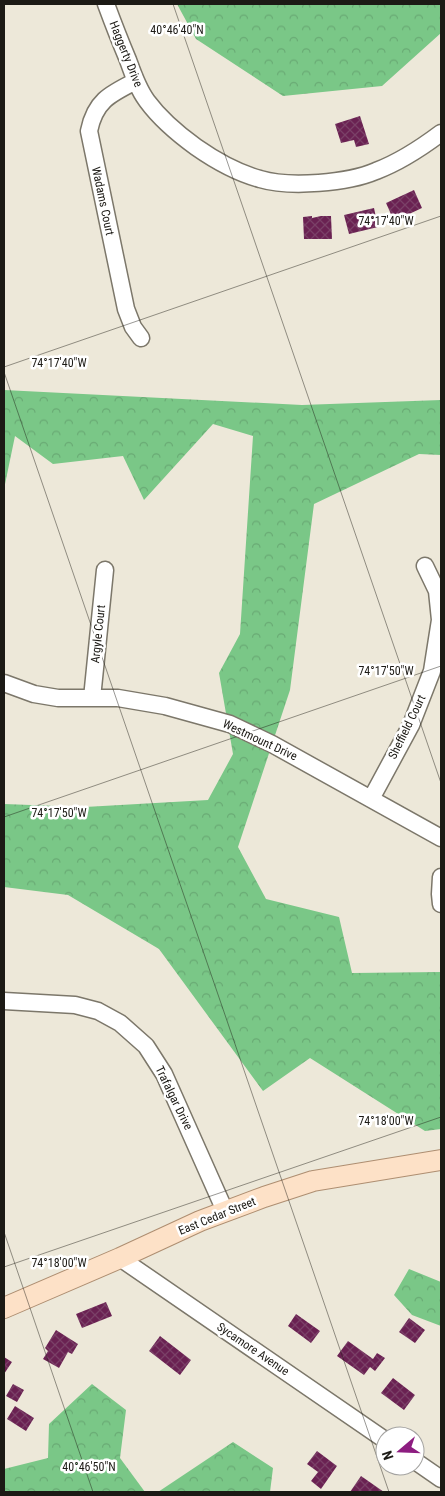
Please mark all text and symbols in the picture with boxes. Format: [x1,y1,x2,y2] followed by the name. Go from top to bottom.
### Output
[106,19,146,89] street label: Haggerty Drive
[150,23,204,37] text: 40°46'40"N
[89,165,117,237] street label: Wadams Court
[358,214,414,228] text: 74°17'40"W
[31,356,87,370] text: 74°17'40"W
[88,604,108,664] street label: Argyle Court
[358,664,414,678] text: 74°17'50"W
[385,692,429,761] street label: Sheffield Court
[221,717,300,764] street label: Westmount Drive
[31,806,87,820] text: 74°17'50"W
[153,1064,196,1133] street label: Trafalgar Drive
[358,1114,414,1128] text: 74°18'00"W
[176,1194,258,1238] street label: East Cedar Street
[31,1256,87,1270] text: 74°18'00"W
[214,1320,292,1378] street label: Sycamore Avenue
[375,1426,425,1476] north arrow
[379,1449,397,1462] text: N
[62,1460,116,1474] text: 40°46'50"N

